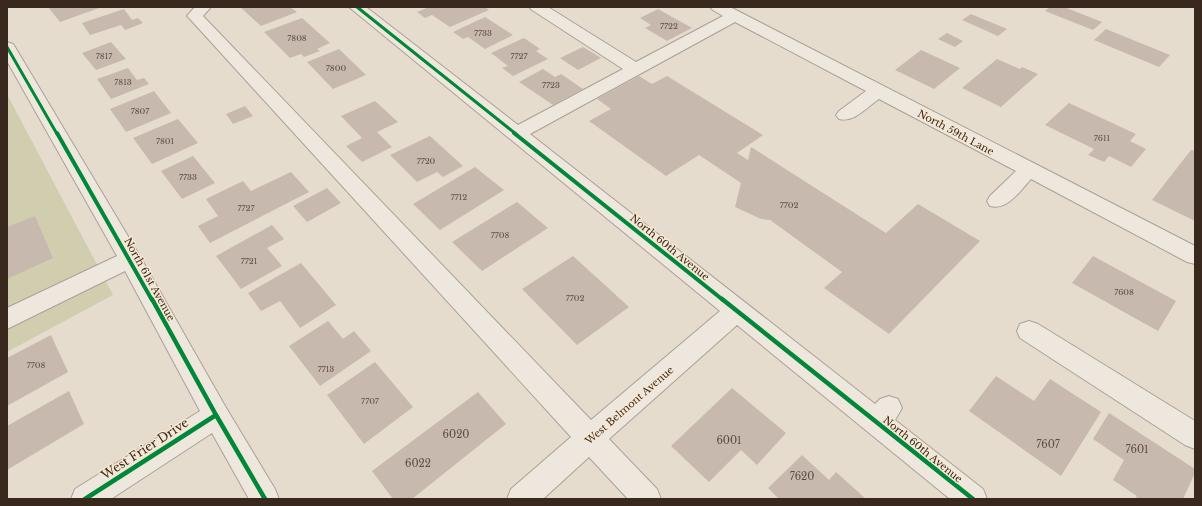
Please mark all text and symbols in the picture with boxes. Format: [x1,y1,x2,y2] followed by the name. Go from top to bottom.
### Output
[660,21,678,31] house number: 7722
[474,28,492,38] house number: 7733
[287,33,307,43] house number: 7808
[96,51,113,61] house number: 7817
[511,51,528,61] house number: 7727
[326,63,346,73] house number: 7800
[114,77,132,87] house number: 7813
[542,80,560,90] house number: 7723
[131,106,150,116] house number: 7807
[915,107,996,158] street label: North 59th Lane
[1094,133,1111,143] house number: 7611
[156,136,174,146] house number: 7801
[417,156,436,166] house number: 7720
[179,172,197,182] house number: 7733
[451,192,467,202] house number: 7712
[780,200,798,210] house number: 7702
[238,203,255,213] house number: 7727
[627,211,712,284] street label: North 60th Avenue
[491,230,509,240] house number: 7708
[121,235,178,323] street label: North 61st Avenue
[241,256,258,266] house number: 7721
[1114,287,1134,297] house number: 7608
[566,293,584,303] house number: 7702
[27,360,45,370] house number: 7708
[582,363,676,448] street label: West Belmont Avenue
[318,364,334,374] house number: 7713
[361,396,380,406] house number: 7707
[880,413,965,486] street label: North 60th Avenue
[97,415,191,483] street label: West Frier Drive
[443,428,469,441] house number: 6020
[716,434,742,447] house number: 6001
[1036,438,1061,451] house number: 7607
[1125,443,1149,456] house number: 7601
[405,457,431,470] house number: 6022
[790,470,814,483] house number: 7620

